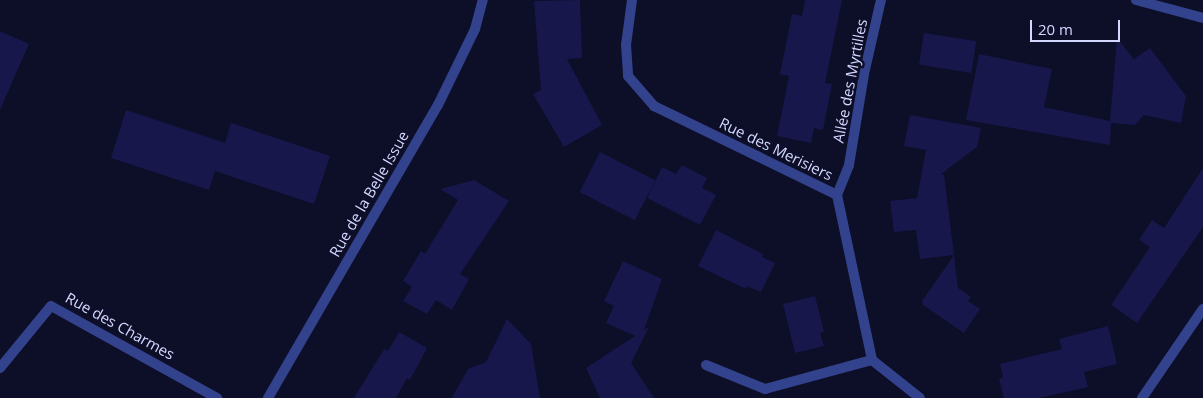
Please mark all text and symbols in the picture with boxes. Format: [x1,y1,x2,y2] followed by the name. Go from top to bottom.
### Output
[1033,10,1123,42] scale bar
[829,18,871,144] street label: Allée des Myrtilles
[1038,19,1073,39] text: 20 m
[716,114,836,184] street label: Rue des Merisiers
[326,128,412,260] street label: Rue de la Belle Issue
[62,289,178,363] street label: Rue des Charmes

